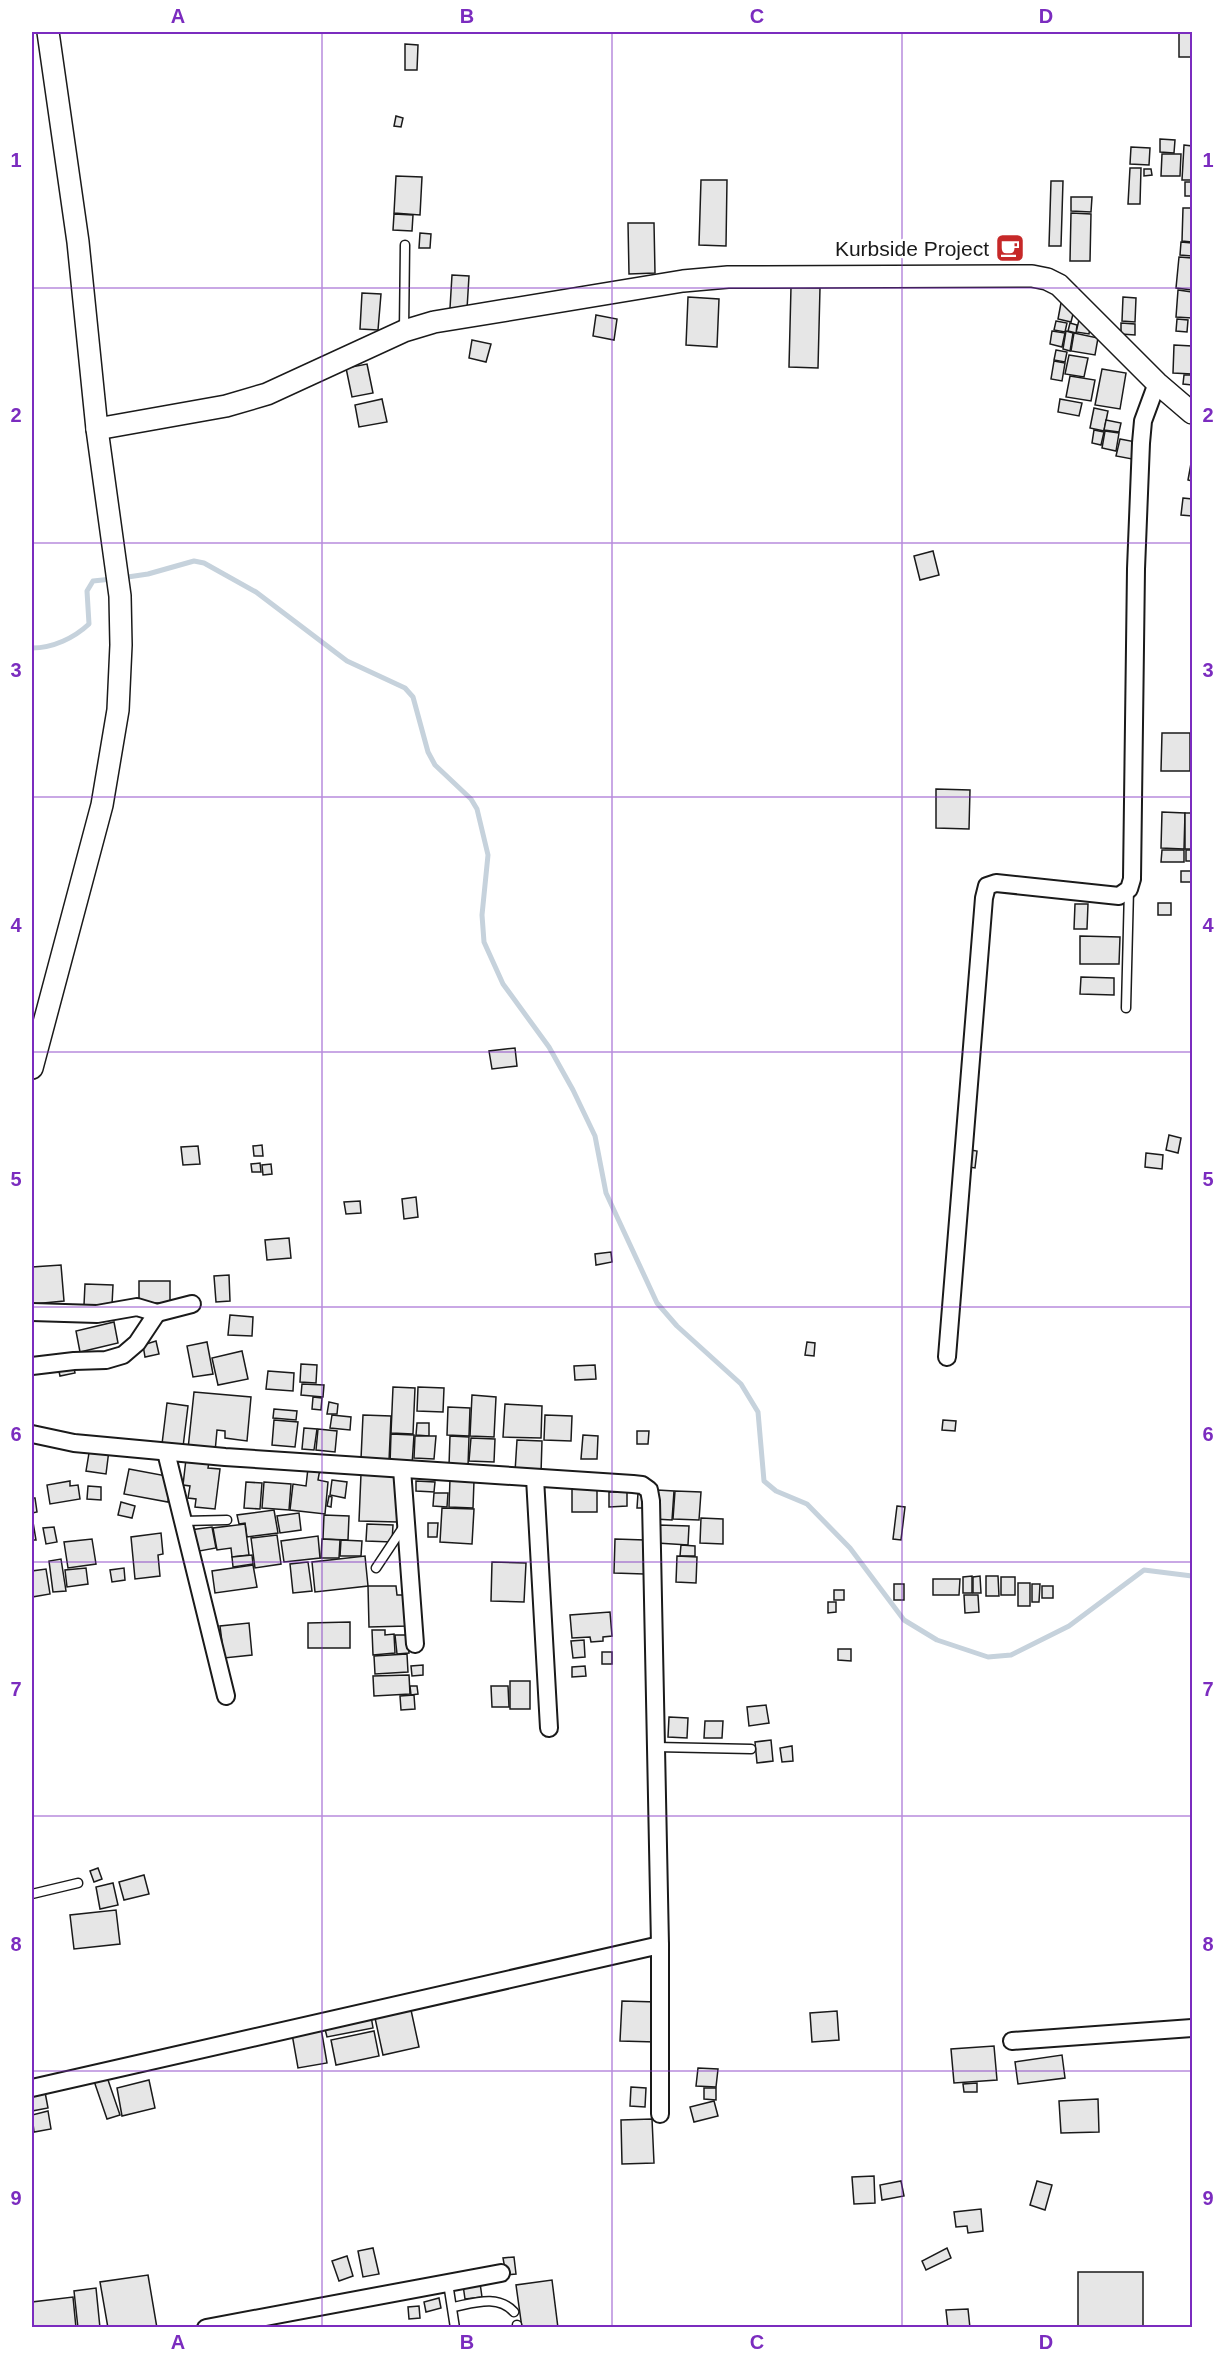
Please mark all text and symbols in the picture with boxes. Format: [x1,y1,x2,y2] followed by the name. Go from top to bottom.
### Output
[171,5,185,27] text: A
[460,5,474,27] text: B
[750,5,764,27] text: C
[1039,5,1053,27] text: D
[10,149,22,171] text: 1
[1202,149,1214,171] text: 1
[994,232,1026,264] cafe icon: Kurbside Project
[835,237,989,260] place label: Kurbside Project
[10,404,22,426] text: 2
[1202,404,1214,426] text: 2
[10,659,22,681] text: 3
[1202,659,1214,681] text: 3
[10,914,22,936] text: 4
[1202,914,1214,936] text: 4
[10,1168,22,1190] text: 5
[1202,1168,1214,1190] text: 5
[10,1423,22,1445] text: 6
[1202,1423,1214,1445] text: 6
[10,1678,22,1700] text: 7
[1202,1678,1214,1700] text: 7
[10,1933,22,1955] text: 8
[1202,1933,1214,1955] text: 8
[10,2187,22,2209] text: 9
[1202,2187,1214,2209] text: 9
[171,2331,185,2353] text: A
[460,2331,474,2353] text: B
[750,2331,764,2353] text: C
[1039,2331,1053,2353] text: D

